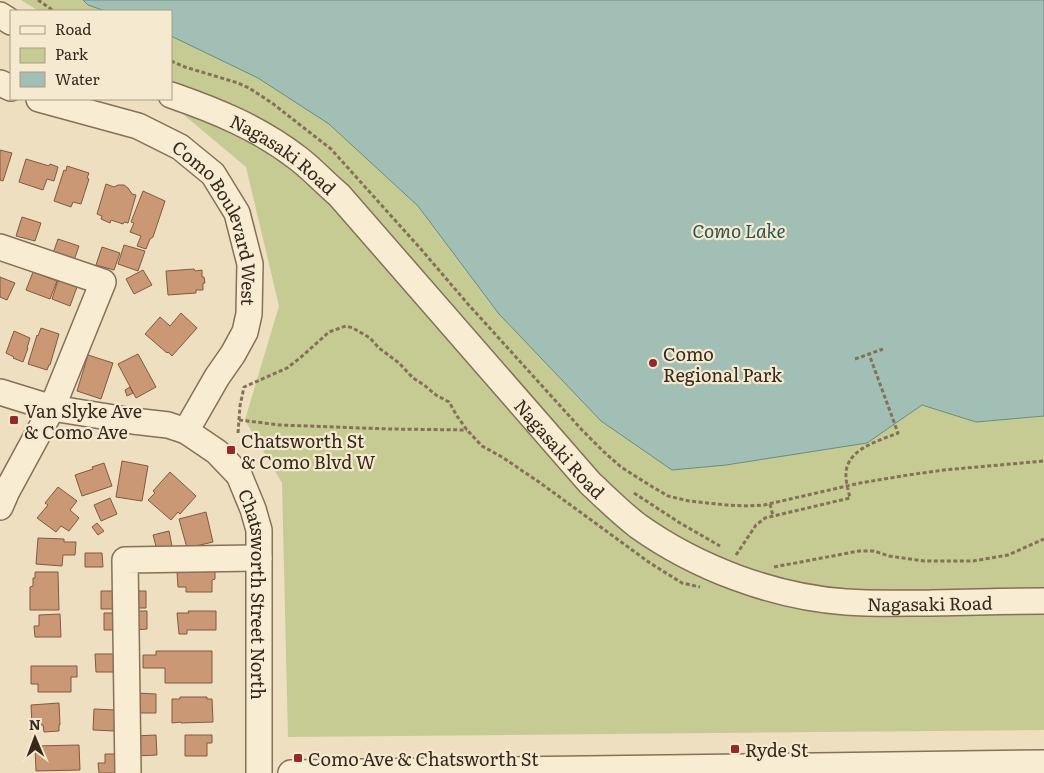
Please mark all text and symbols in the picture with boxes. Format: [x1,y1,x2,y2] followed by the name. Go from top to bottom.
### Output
[10,10,172,100] legend
[55,17,91,40] text: Road
[55,42,89,65] text: Park
[55,67,100,90] text: Water
[226,107,343,200] street label: Nagasaki Road
[167,133,264,307] street label: Como Boulevard West
[692,216,786,244] water label: Como Lake
[663,340,783,388] place label: Como Regional Park
[647,357,659,369] marker: Como Regional Park
[509,392,612,504] street label: Nagasaki Road
[24,397,142,445] place label: Van Slyke Ave & Como Ave
[8,414,20,426] marker: Van Slyke Ave & Como Ave
[241,427,376,475] place label: Chatsworth St & Como Blvd W
[225,444,237,456] marker: Chatsworth St & Como Blvd W
[232,484,273,700] street label: Chatsworth Street North
[867,588,993,617] street label: Nagasaki Road
[10,713,60,763] north arrow
[29,714,41,734] text: N
[745,736,809,763] place label: Ryde St
[729,743,741,755] marker: Ryde St
[308,745,539,772] place label: Como Ave & Chatsworth St
[292,752,304,764] marker: Como Ave & Chatsworth St

